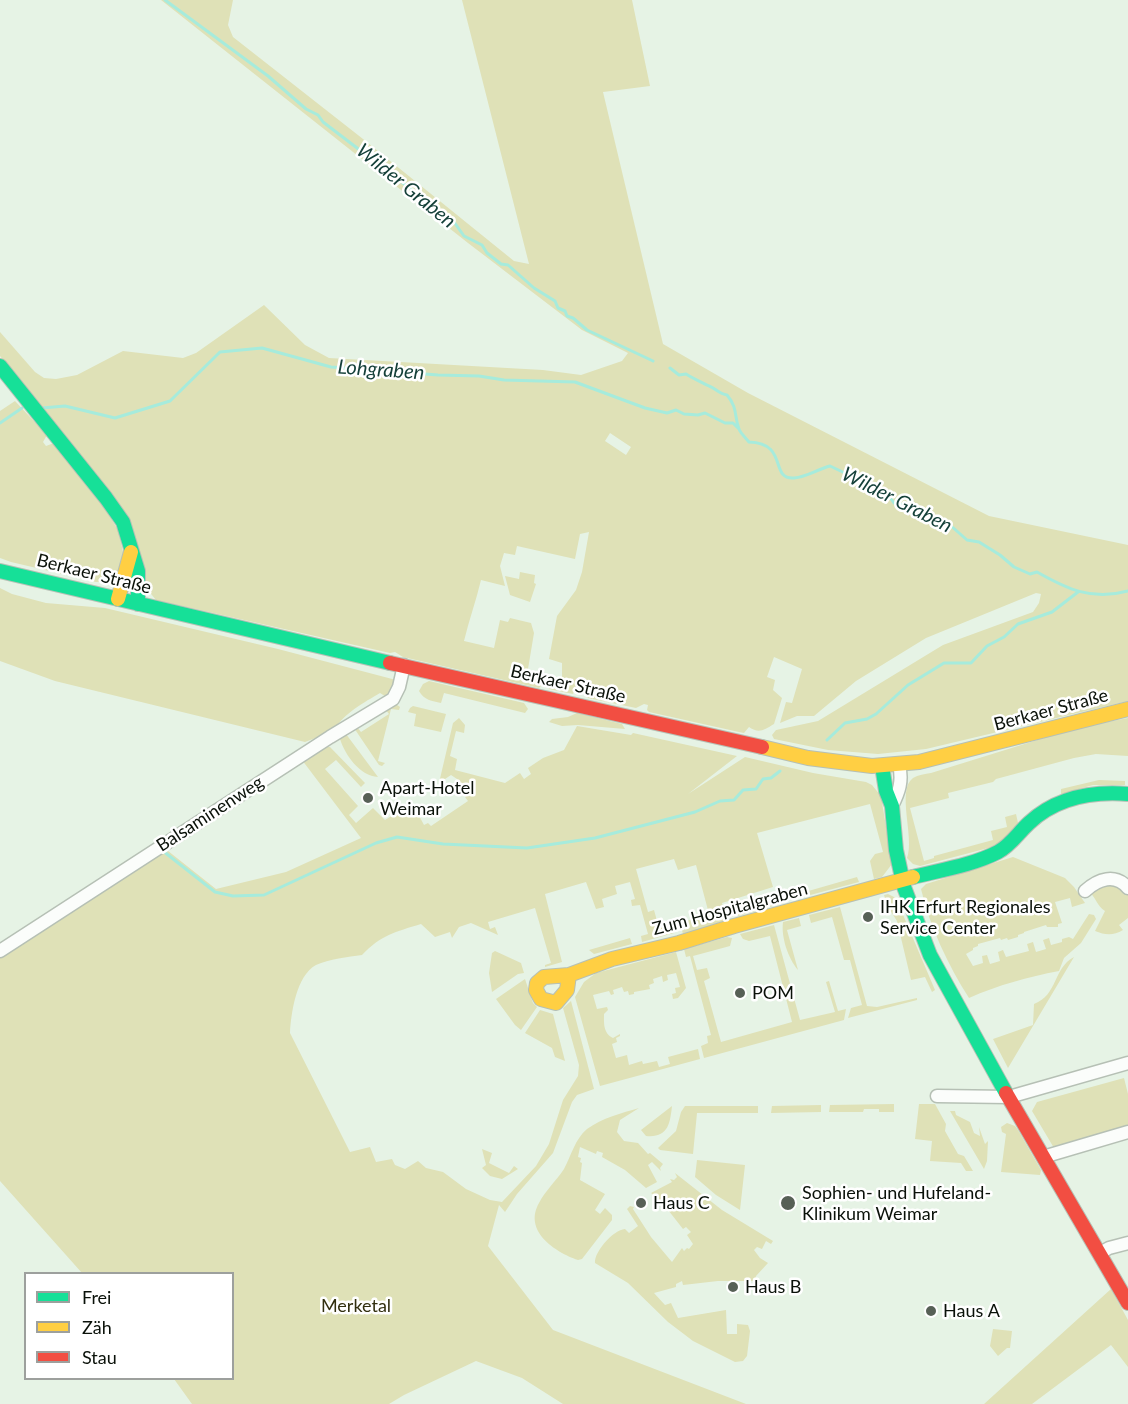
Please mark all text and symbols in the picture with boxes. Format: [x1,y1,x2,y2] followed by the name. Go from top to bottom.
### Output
[352,139,460,233] water label: Wilder Graben
[337,355,425,385] water label: Lohgraben
[838,462,956,538] water label: Wilder Graben
[34,549,154,599] street label: Berkaer Straße
[508,660,628,708] street label: Berkaer Straße
[991,684,1111,736] street label: Berkaer Straße
[153,771,267,857] street label: Balsaminenweg
[380,777,475,820] place label: Apart-Hotel Weimar
[361,791,375,805] marker: Apart-Hotel Weimar
[650,878,810,940] street label: Zum Hospitalgraben
[880,896,1051,938] place label: IHK Erfurt Regionales Service Center
[861,910,875,924] marker: IHK Erfurt Regionales Service Center
[752,982,794,1004] place label: POM
[733,986,747,1000] marker: POM
[802,1182,991,1224] place label: Sophien- und Hufeland- Klinikum Weimar
[653,1192,710,1214] place label: Haus C
[779,1194,797,1212] marker: Sophien- und Hufeland- Klinikum Weimar
[634,1196,648,1210] marker: Haus C
[24,1272,234,1380] legend
[745,1276,801,1298] place label: Haus B
[726,1280,740,1294] marker: Haus B
[82,1286,111,1308] text: Frei
[321,1295,391,1317] park label: Merketal
[943,1300,1000,1322] place label: Haus A
[924,1304,938,1318] marker: Haus A
[82,1316,112,1338] text: Zäh
[82,1346,117,1368] text: Stau

